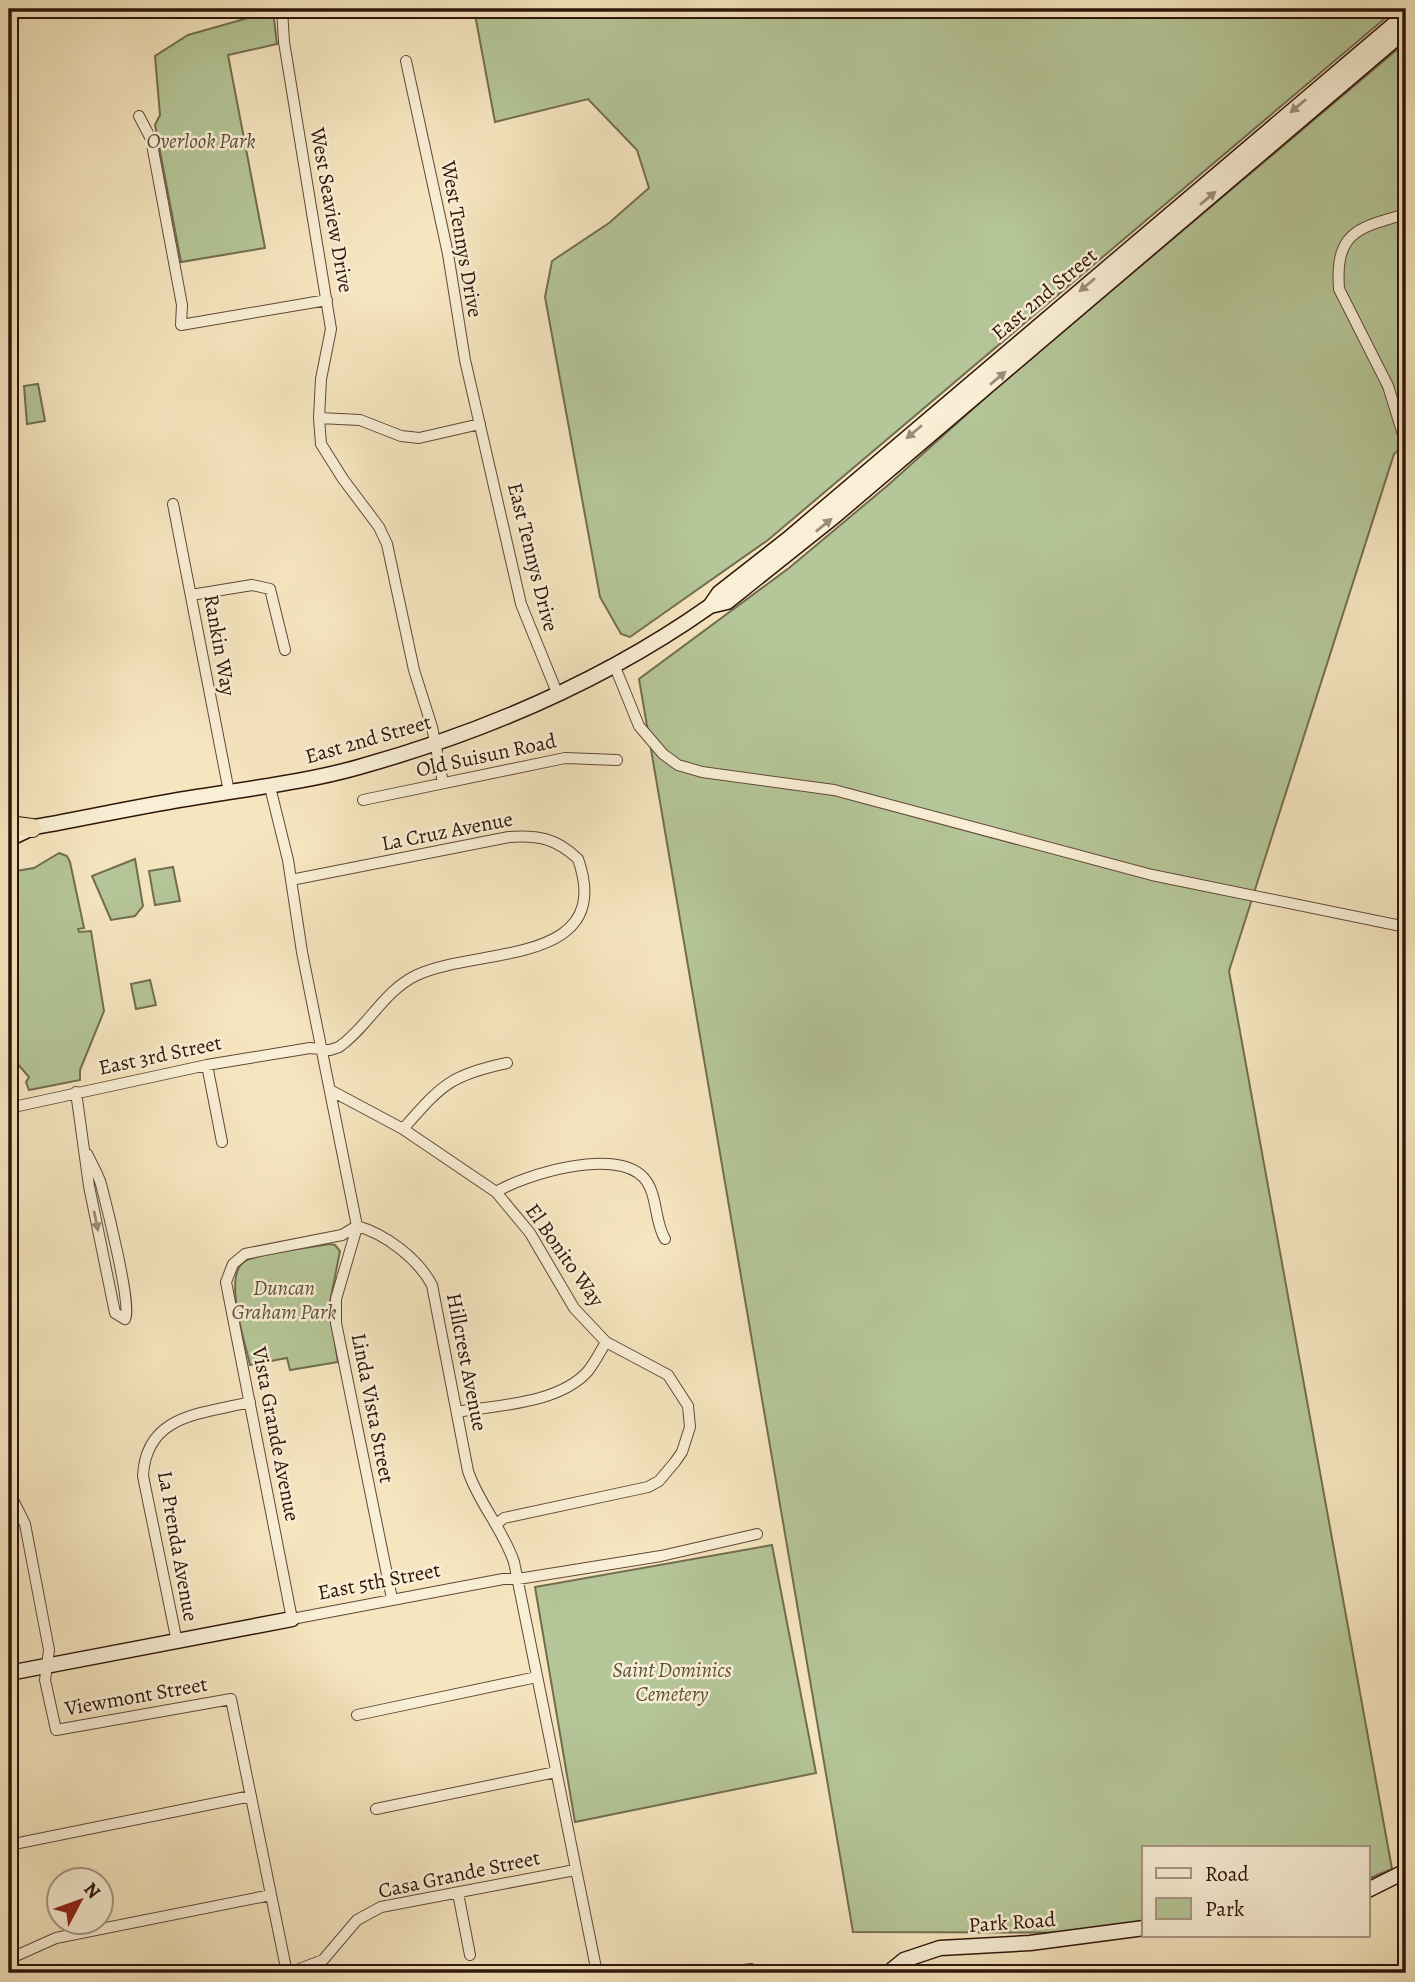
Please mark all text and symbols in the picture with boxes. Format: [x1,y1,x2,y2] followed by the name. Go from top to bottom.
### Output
[1289,98,1307,114] one-way arrow
[304,124,360,295] street label: West Seaview Drive
[146,127,256,155] park label: Overlook Park
[434,158,490,319] street label: West Tennys Drive
[1199,190,1217,206] one-way arrow
[985,241,1103,346] street label: East 2nd Street
[1079,277,1096,292] one-way arrow
[989,371,1006,386] one-way arrow
[905,424,922,439] one-way arrow
[501,480,565,634] street label: East Tennys Drive
[816,518,833,533] one-way arrow
[197,592,243,698] street label: Rankin Way
[302,708,434,770] street label: East 2nd Street
[413,726,559,784] street label: Old Suisun Road
[379,805,515,857] street label: La Cruz Avenue
[96,1028,224,1082] street label: East 3rd Street
[519,1198,611,1313] street label: El Bonito Way
[91,1210,102,1232] one-way arrow
[231,1274,337,1326] park label: Duncan Graham Park
[440,1291,494,1433] street label: Hillcrest Avenue
[345,1331,401,1485] street label: Linda Vista Street
[245,1343,307,1524] street label: Vista Grande Avenue
[151,1468,205,1624] street label: La Prenda Avenue
[315,1555,443,1607] street label: East 5th Street
[612,1656,732,1708] park label: Saint Dominics Cemetery
[62,1670,210,1722] street label: Viewmont Street
[376,1843,542,1905] street label: Casa Grande Street
[1142,1846,1370,1937] legend
[1205,1860,1249,1888] text: Road
[46,1867,116,1937] north arrow
[78,1877,107,1904] text: N
[1205,1895,1245,1923] text: Park
[967,1905,1057,1939] street label: Park Road

